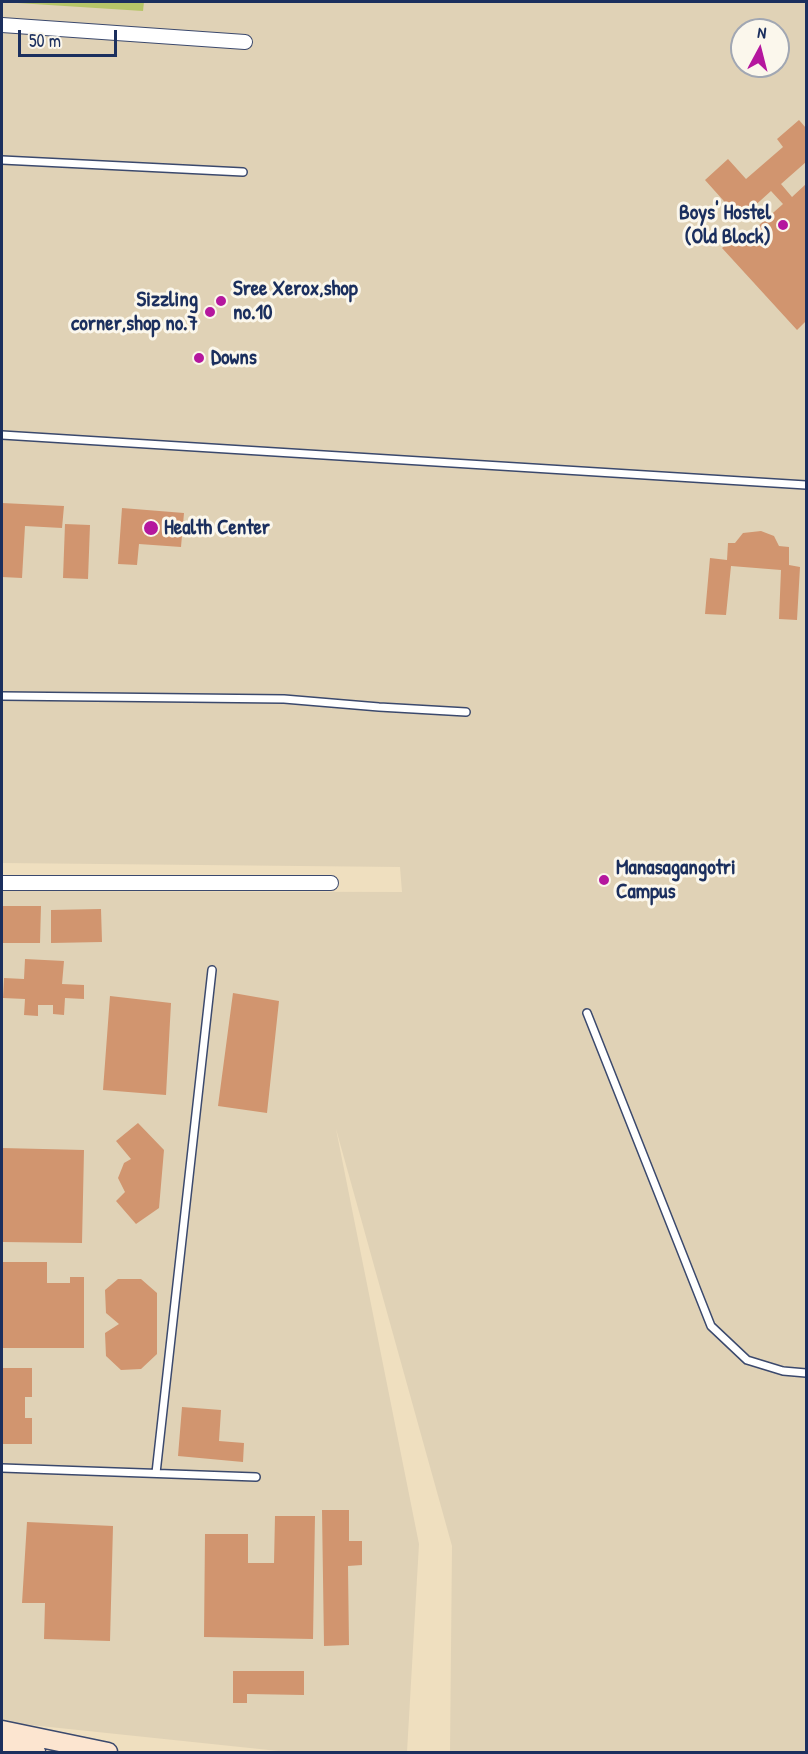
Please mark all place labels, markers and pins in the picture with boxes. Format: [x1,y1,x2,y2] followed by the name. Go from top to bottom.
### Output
[679,200,771,250] place label: Boys' Hostel (Old Block)
[776,218,790,232] marker: Boys' Hostel (Old Block)
[233,276,358,326] place label: Sree Xerox,shop no.10
[71,287,198,337] place label: Sizzling corner,shop no.7
[214,294,228,308] marker: Sree Xerox,shop no.10
[203,305,217,319] marker: Sizzling corner,shop no.7
[211,345,257,371] place label: Downs
[192,351,206,365] marker: Downs
[164,515,270,541] place label: Health Center
[142,519,160,537] marker: Health Center
[616,855,736,905] place label: Manasagangotri Campus
[597,873,611,887] marker: Manasagangotri Campus

